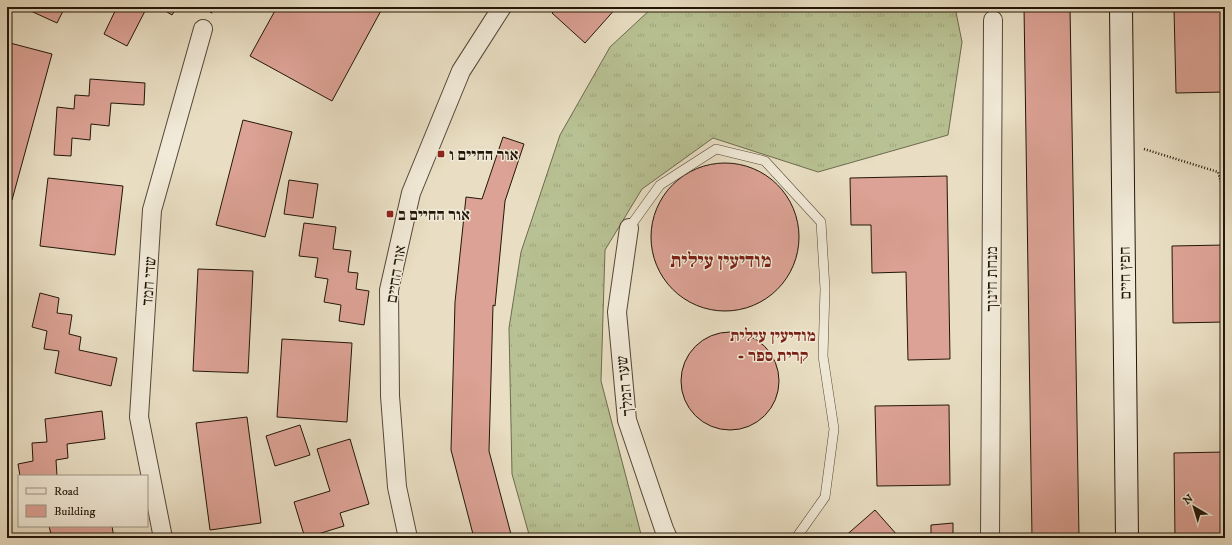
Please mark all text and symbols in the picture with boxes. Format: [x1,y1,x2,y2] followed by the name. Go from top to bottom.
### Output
[449,145,519,165] place label: אור החיים ו
[436,149,446,159] marker: אור החיים ו
[398,205,470,225] place label: אור החיים ב
[385,209,395,219] marker: אור החיים ב
[382,244,410,305] street label: אור החיים
[982,246,1002,312] street label: מנחת חינוך
[1115,246,1135,300] street label: חפץ חיים
[670,249,772,274] district label: מודיעין עילית
[137,256,161,306] street label: שדי חמד
[730,325,816,367] district label: מודיעין עילית - קרית ספר
[612,354,638,417] street label: שער המלך
[18,475,148,527] legend
[54,484,79,499] text: Road
[1174,487,1214,527] north arrow
[1181,492,1196,508] text: N
[54,504,95,519] text: Building

